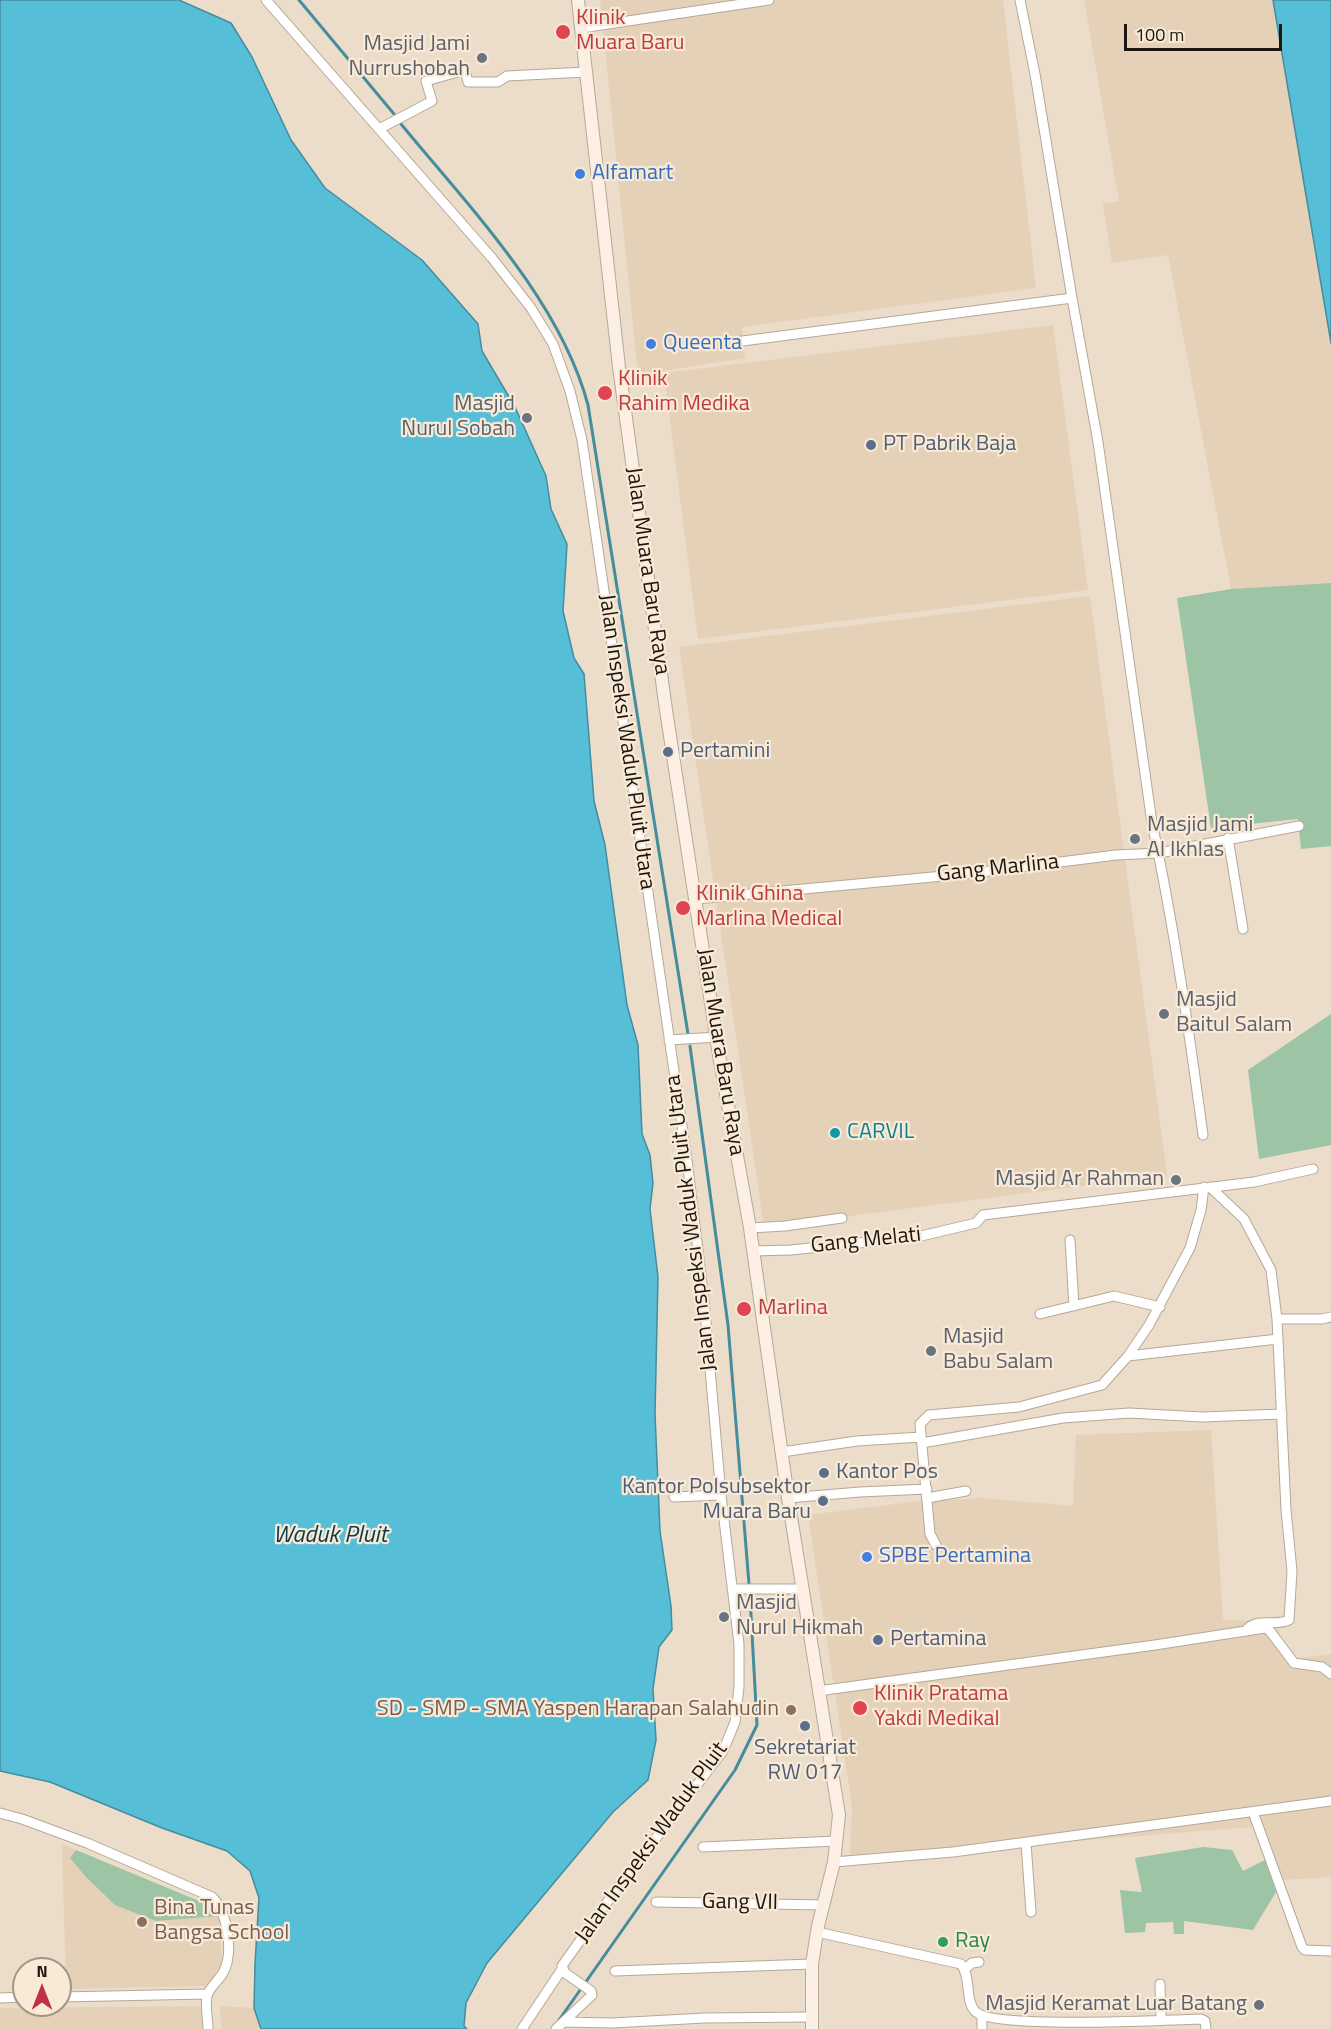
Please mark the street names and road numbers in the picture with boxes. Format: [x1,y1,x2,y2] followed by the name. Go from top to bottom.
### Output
[619,465,675,677] street label: Jalan Muara Baru Raya
[592,592,660,892] street label: Jalan Inspeksi Waduk Pluit Utara
[936,849,1060,889] street label: Gang Marlina
[691,947,749,1157] street label: Jalan Muara Baru Raya
[661,1073,723,1373] street label: Jalan Inspeksi Waduk Pluit Utara
[810,1222,922,1260] street label: Gang Melati
[570,1737,734,1949] street label: Jalan Inspeksi Waduk Pluit
[702,1889,778,1917] street label: Gang VII

